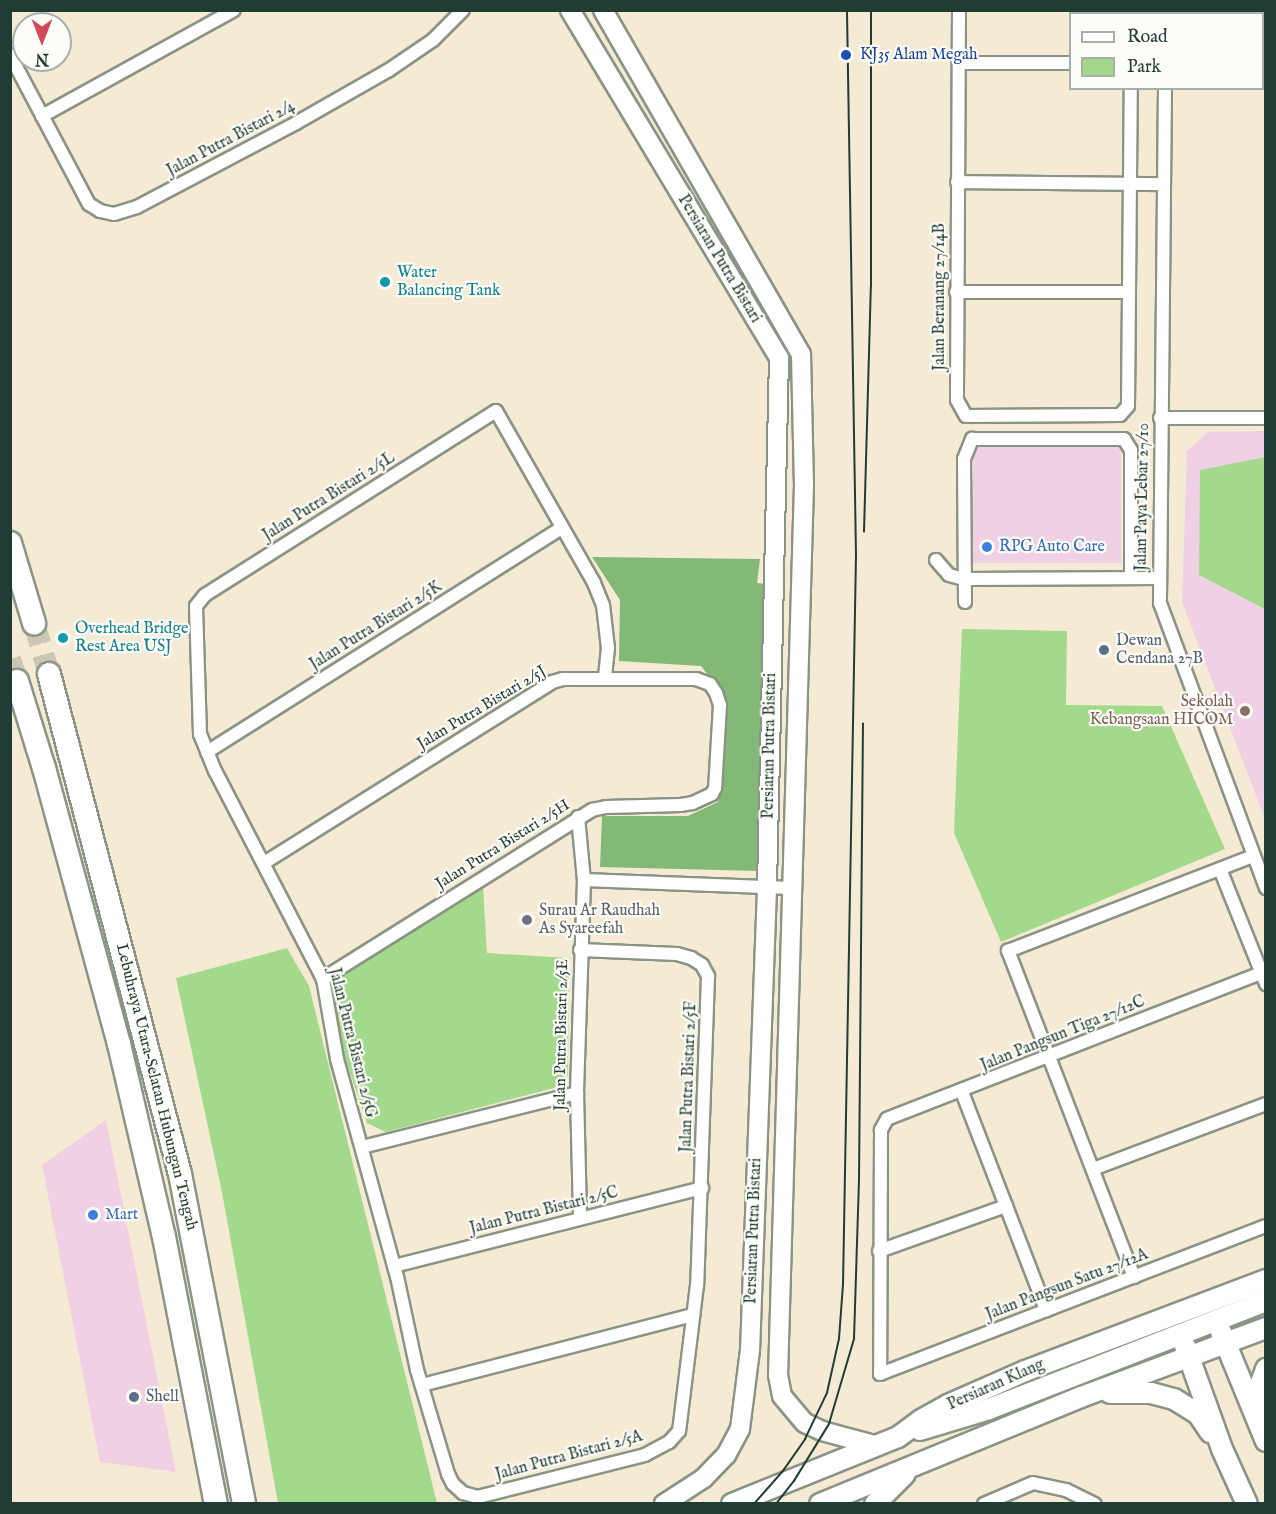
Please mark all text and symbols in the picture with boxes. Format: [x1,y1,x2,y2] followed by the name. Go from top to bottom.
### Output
[12,12,72,72] north arrow
[1069,12,1264,90] legend
[1127,26,1168,49] text: Road
[860,45,978,65] place label: KJ35 Alam Megah
[837,46,855,64] marker: KJ35 Alam Megah
[35,48,49,68] text: N
[1127,56,1161,79] text: Park
[164,97,298,181] street label: Jalan Putra Bistari 2/4
[673,191,765,327] street label: Persiaran Putra Bistari
[930,223,950,371] street label: Jalan Beranang 27/14B
[397,263,501,301] place label: Water Balancing Tank
[378,275,392,289] marker: Water Balancing Tank
[1132,423,1154,571] street label: Jalan Paya Lebar 27/10
[259,448,399,546] street label: Jalan Putra Bistari 2/5L
[999,537,1105,557] place label: RPG Auto Care
[980,540,994,554] marker: RPG Auto Care
[306,577,446,675] street label: Jalan Putra Bistari 2/5K
[75,619,188,657] place label: Overhead Bridge Rest Area USJ
[56,631,70,645] marker: Overhead Bridge Rest Area USJ
[1116,631,1203,669] place label: Dewan Cendana 27B
[1097,643,1111,657] marker: Dewan Cendana 27B
[414,662,550,754] street label: Jalan Putra Bistari 2/5J
[759,673,781,819] street label: Persiaran Putra Bistari
[1090,692,1233,730] place label: Sekolah Kebangsaan HICOM
[1238,704,1252,718] marker: Sekolah Kebangsaan HICOM
[432,796,574,894] street label: Jalan Putra Bistari 2/5H
[539,901,660,939] place label: Surau Ar Raudhah As Syareefah
[520,913,534,927] marker: Surau Ar Raudhah As Syareefah
[111,942,201,1232] street label: Lebuhraya Utara–Selatan Hubungan Tengah
[551,959,573,1111] street label: Jalan Putra Bistari 2/5E
[324,966,380,1120] street label: Jalan Putra Bistari 2/5G
[978,992,1148,1076] street label: Jalan Pangsun Tiga 27/12C
[677,1001,701,1153] street label: Jalan Putra Bistari 2/5F
[742,1158,766,1304] street label: Persiaran Putra Bistari
[468,1183,620,1239] street label: Jalan Putra Bistari 2/5C
[105,1205,138,1225] place label: Mart
[86,1208,100,1222] marker: Mart
[983,1245,1151,1325] street label: Jalan Pangsun Satu 27/12A
[945,1355,1047,1415] street label: Persiaran Klang
[146,1387,179,1407] place label: Shell
[127,1390,141,1404] marker: Shell
[493,1427,645,1485] street label: Jalan Putra Bistari 2/5A

